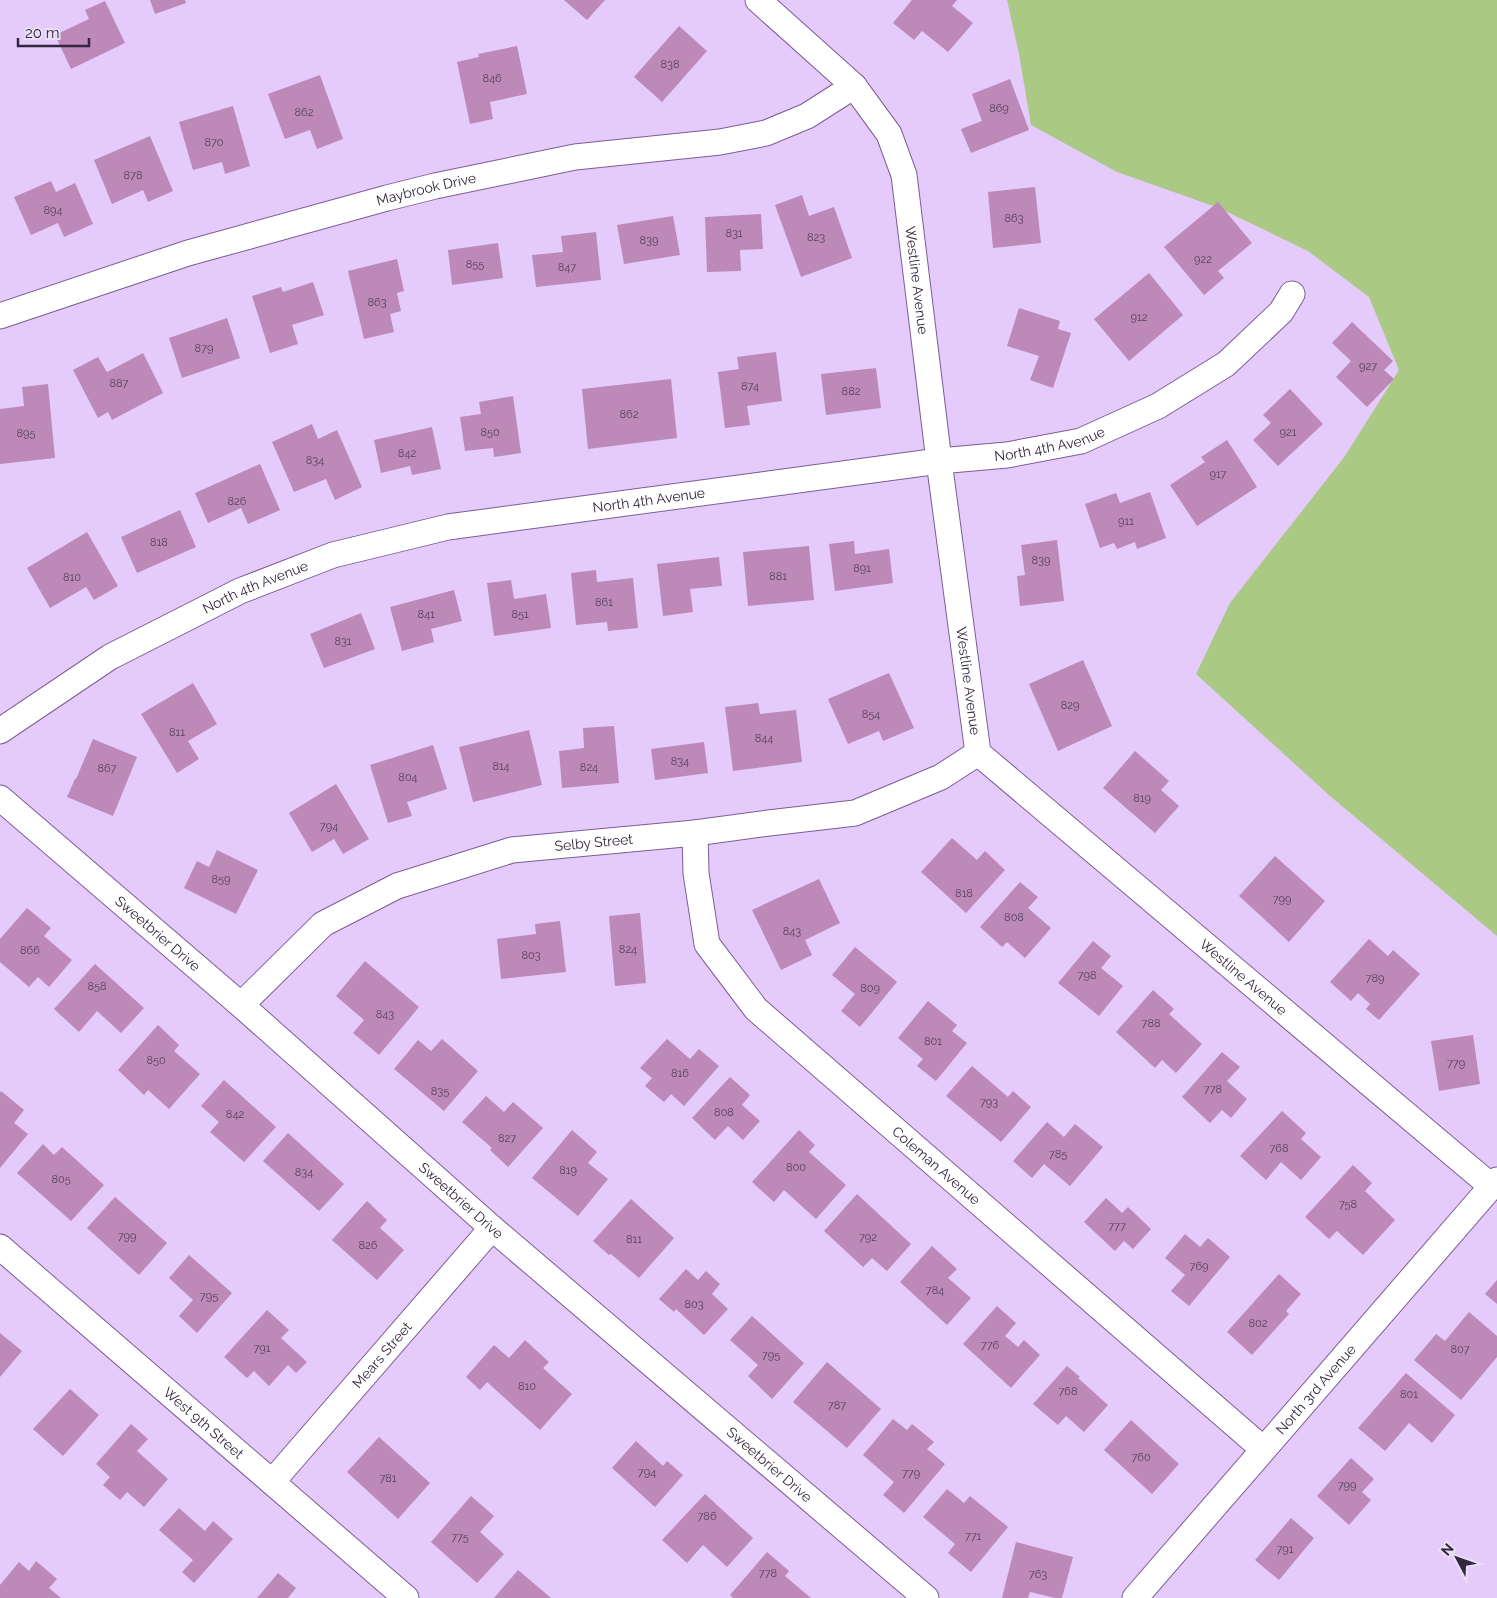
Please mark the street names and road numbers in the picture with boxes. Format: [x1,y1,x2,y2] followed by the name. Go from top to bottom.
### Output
[375,170,477,209] street label: Maybrook Drive
[902,225,931,335] street label: Westline Avenue
[994,423,1107,464] street label: North 4th Avenue
[592,485,706,515] street label: North 4th Avenue
[200,557,310,617] street label: North 4th Avenue
[953,626,984,736] street label: Westline Avenue
[554,831,634,854] street label: Selby Street
[112,893,204,974] street label: Sweetbrier Drive
[1197,936,1290,1018] street label: Westline Avenue
[889,1123,983,1208] street label: Coleman Avenue
[416,1159,506,1242] street label: Sweetbrier Drive
[349,1318,415,1391] street label: Mears Street
[1272,1341,1359,1438] street label: North 3rd Avenue
[160,1384,247,1462] street label: West 9th Street
[724,1424,815,1505] street label: Sweetbrier Drive

